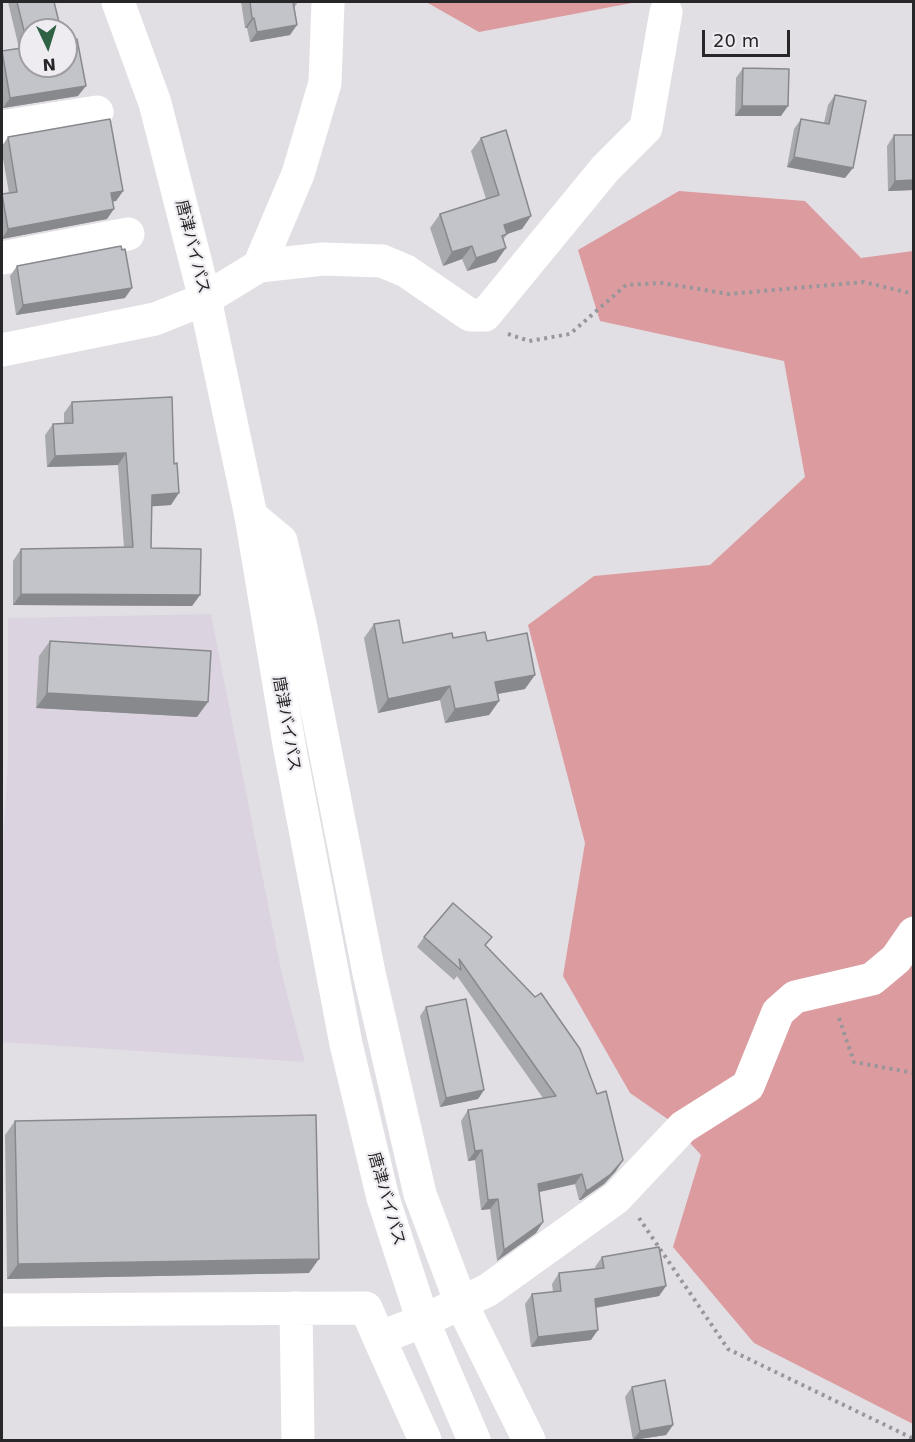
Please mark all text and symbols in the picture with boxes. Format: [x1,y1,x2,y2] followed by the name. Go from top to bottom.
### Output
[18,18,78,78] north arrow
[705,18,794,56] scale bar
[713,30,759,51] text: 20 m
[42,55,57,74] text: N
[171,198,213,296] street label: 唐津バイパス
[268,675,304,773] street label: 唐津バイパス
[364,1150,408,1248] street label: 唐津バイパス

